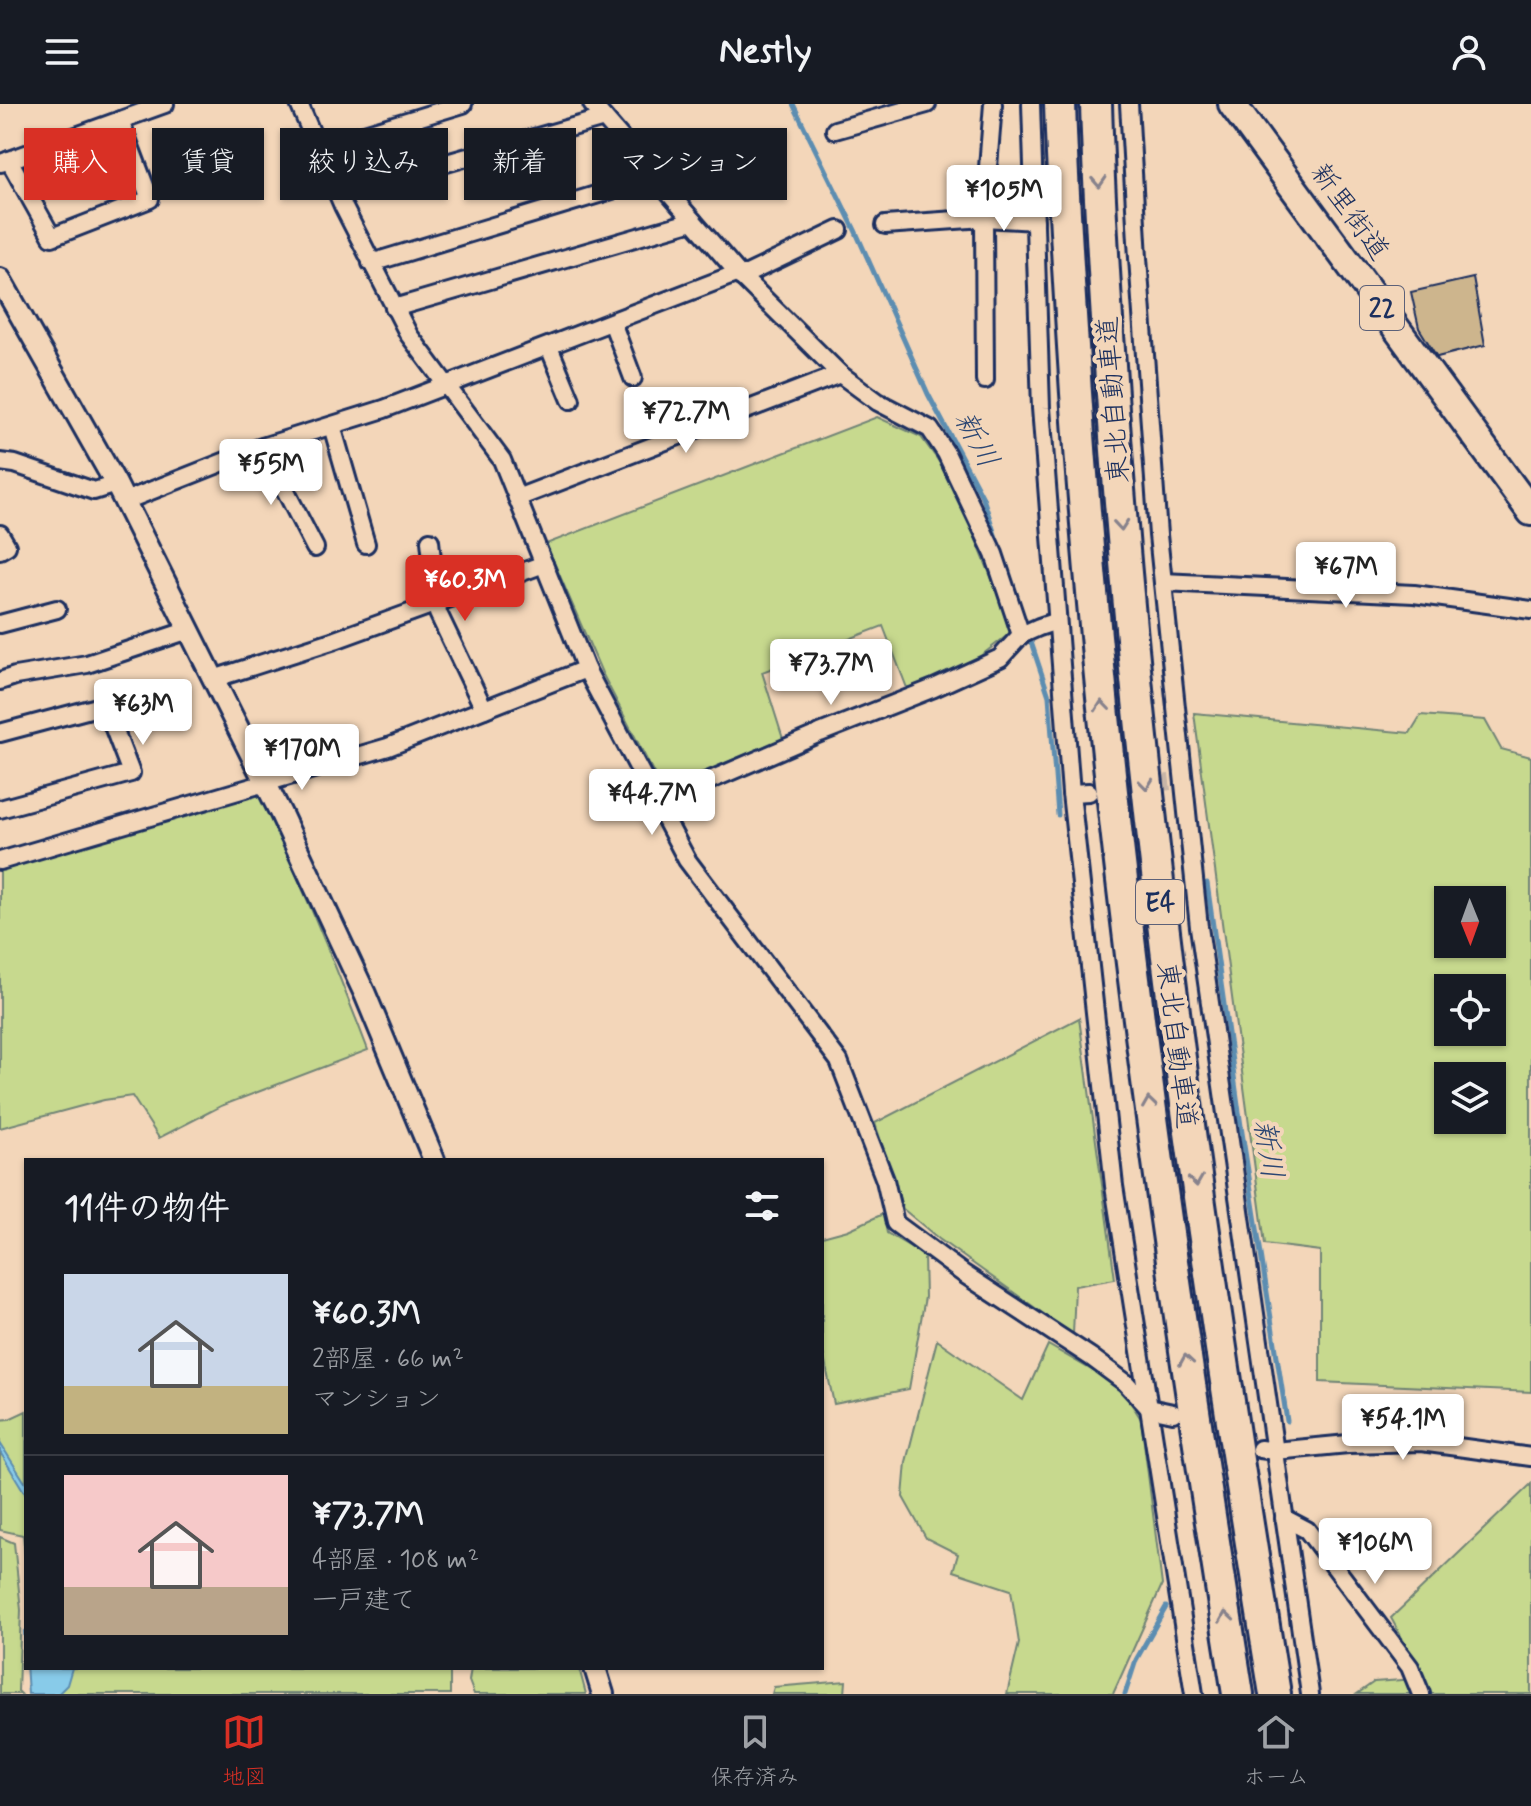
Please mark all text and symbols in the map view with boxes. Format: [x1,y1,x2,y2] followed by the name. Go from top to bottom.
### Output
[719,29,812,76] text: Nestly
[40,30,84,74] icon: menu
[1447,30,1491,74] icon: person
[24,128,136,200] chip: 購入
[152,128,264,200] chip: 賃貸
[280,128,448,200] chip: 絞り込み
[464,128,576,200] chip: 新着
[592,128,787,200] chip: マンション
[1301,156,1397,269] street label: 新里街道
[948,165,1060,233] pin: ¥105M
[965,174,1043,208] text: ¥105M
[1090,176,1107,189] one-way arrow
[1360,286,1404,330] road number: 22
[1090,315,1139,485] street label: 東北自動車道
[621,387,751,455] pin: ¥72.7M
[642,396,730,430] text: ¥72.7M
[944,404,1007,475] water label: 新川
[224,439,318,507] pin: ¥55M
[237,448,305,482] text: ¥55M
[1112,519,1129,532] one-way arrow
[1299,542,1393,610] pin: ¥67M
[1314,551,1378,585] text: ¥67M
[400,555,530,623] pin: ¥60.3M
[423,564,507,598] text: ¥60.3M
[766,639,896,707] pin: ¥73.7M
[788,648,874,682] text: ¥73.7M
[96,679,190,747] pin: ¥63M
[112,688,174,722] text: ¥63M
[1093,699,1110,712] one-way arrow
[246,724,358,792] pin: ¥170M
[263,733,341,767] text: ¥170M
[587,769,717,837] pin: ¥44.7M
[607,778,697,812] text: ¥44.7M
[1137,778,1154,791] one-way arrow
[1136,880,1184,924] road number: E4
[1434,886,1506,958] north arrow
[1434,886,1506,1134] map controls
[1147,960,1204,1131] street label: 東北自動車道
[1434,974,1506,1046] button: locate
[1434,1062,1506,1134] button: layers
[1141,1096,1158,1110] one-way arrow
[1244,1117,1291,1182] water label: 新川
[1187,1174,1204,1188] one-way arrow
[740,1184,784,1228] icon: filters
[64,1187,230,1232] text: 11件の物件
[312,1292,421,1337] text: ¥60.3M
[128,1306,224,1402] icon: home
[312,1343,464,1377] text: 2部屋 · 66 m²
[1178,1353,1195,1367] one-way arrow
[312,1383,441,1417] text: マンション
[1338,1394,1468,1462] pin: ¥54.1M
[1360,1403,1446,1437] text: ¥54.1M
[312,1493,424,1538] text: ¥73.7M
[128,1507,224,1603] icon: home
[1319,1518,1431,1586] pin: ¥106M
[1337,1527,1413,1561] text: ¥106M
[312,1544,479,1578] text: 4部屋 · 108 m²
[312,1584,416,1618] text: 一戸建て
[1218,1610,1235,1624] one-way arrow
[222,1710,266,1792] tab: 地図
[711,1710,799,1792] tab: 保存済み
[1244,1710,1309,1792] tab: ホーム

